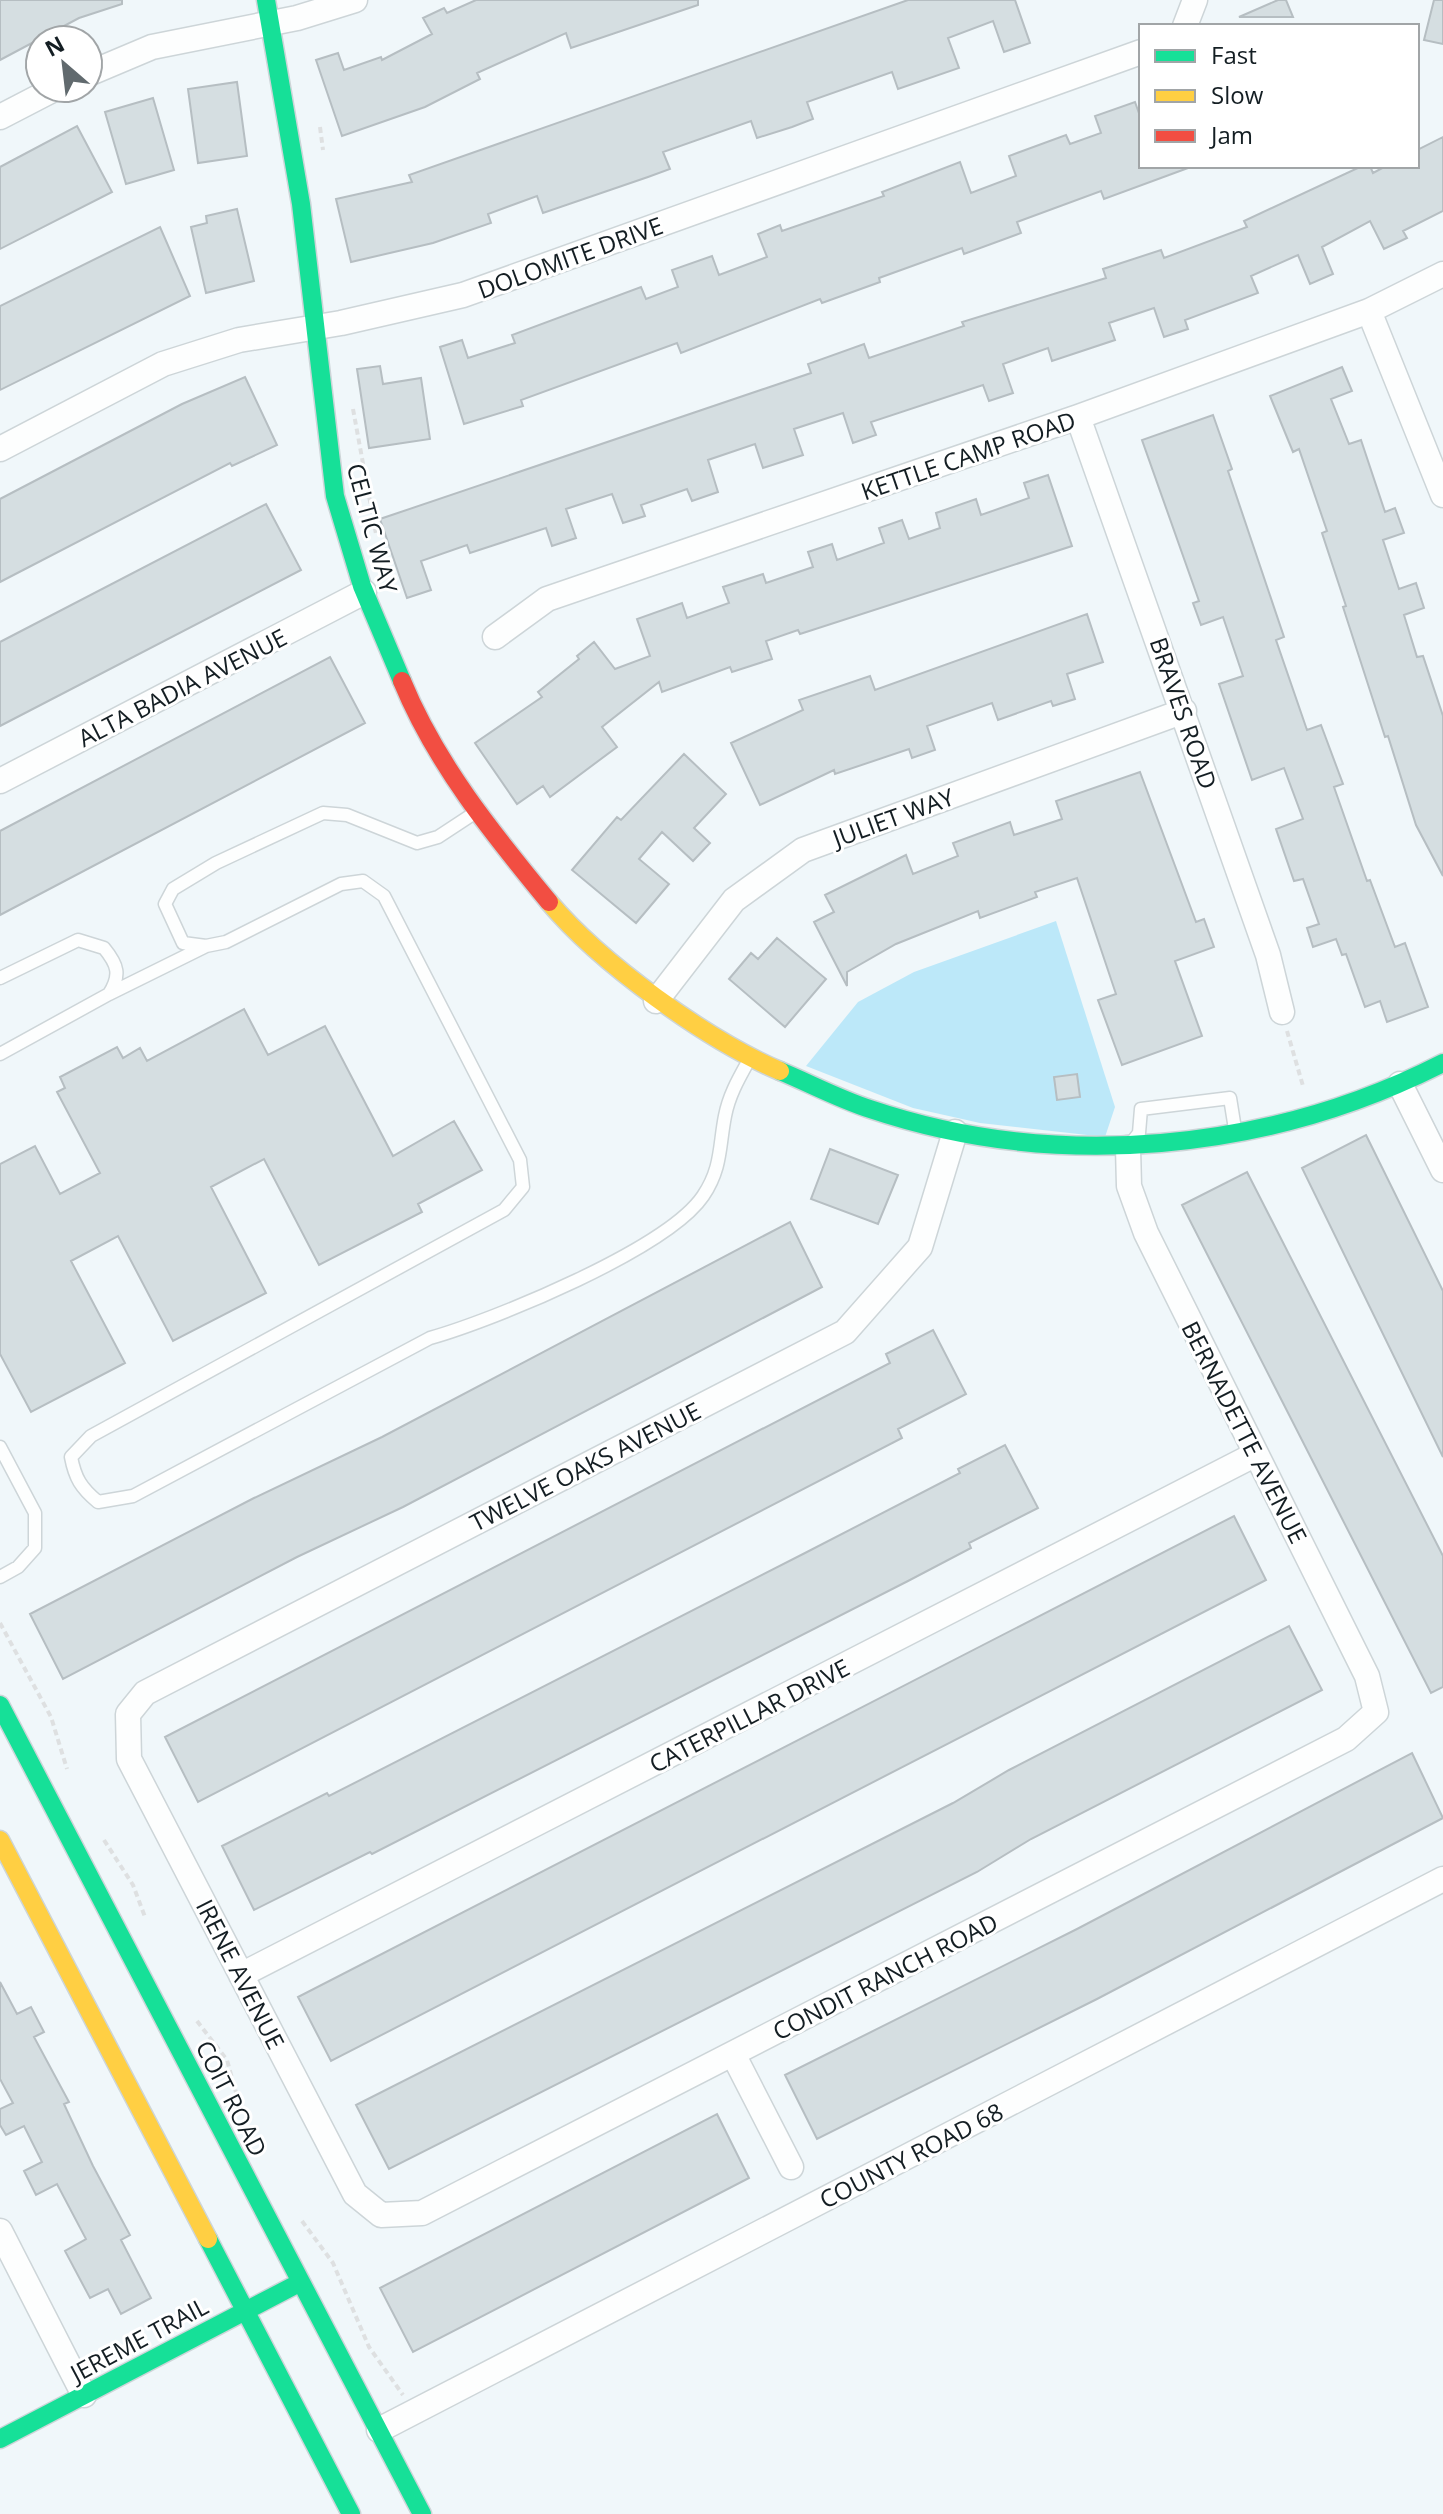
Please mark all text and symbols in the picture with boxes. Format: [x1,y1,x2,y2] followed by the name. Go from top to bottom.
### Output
[24,24,104,104] north arrow
[1139,24,1419,168] legend
[39,28,69,63] text: N
[1211,38,1257,71] text: Fast
[1211,78,1264,111] text: Slow
[1209,118,1253,151] text: Jam
[473,208,667,306] street label: DOLOMITE DRIVE
[856,403,1080,507] street label: KETTLE CAMP ROAD
[340,459,406,597] street label: CELTIC WAY
[72,620,292,754] street label: ALTA BADIA AVENUE
[1143,633,1225,793] street label: BRAVES ROAD
[826,780,959,855] street label: JULIET WAY
[1175,1315,1315,1549] street label: BERNADETTE AVENUE
[464,1393,706,1539] street label: TWELVE OAKS AVENUE
[643,1650,855,1780] street label: CATERPILLAR DRIVE
[189,1893,293,2055] street label: IRENE AVENUE
[767,1905,1003,2047] street label: CONDIT RANCH ROAD
[189,2034,275,2162] street label: COIT ROAD
[814,2094,1008,2216] street label: COUNTY ROAD 68
[63,2289,214,2390] street label: JEREME TRAIL

